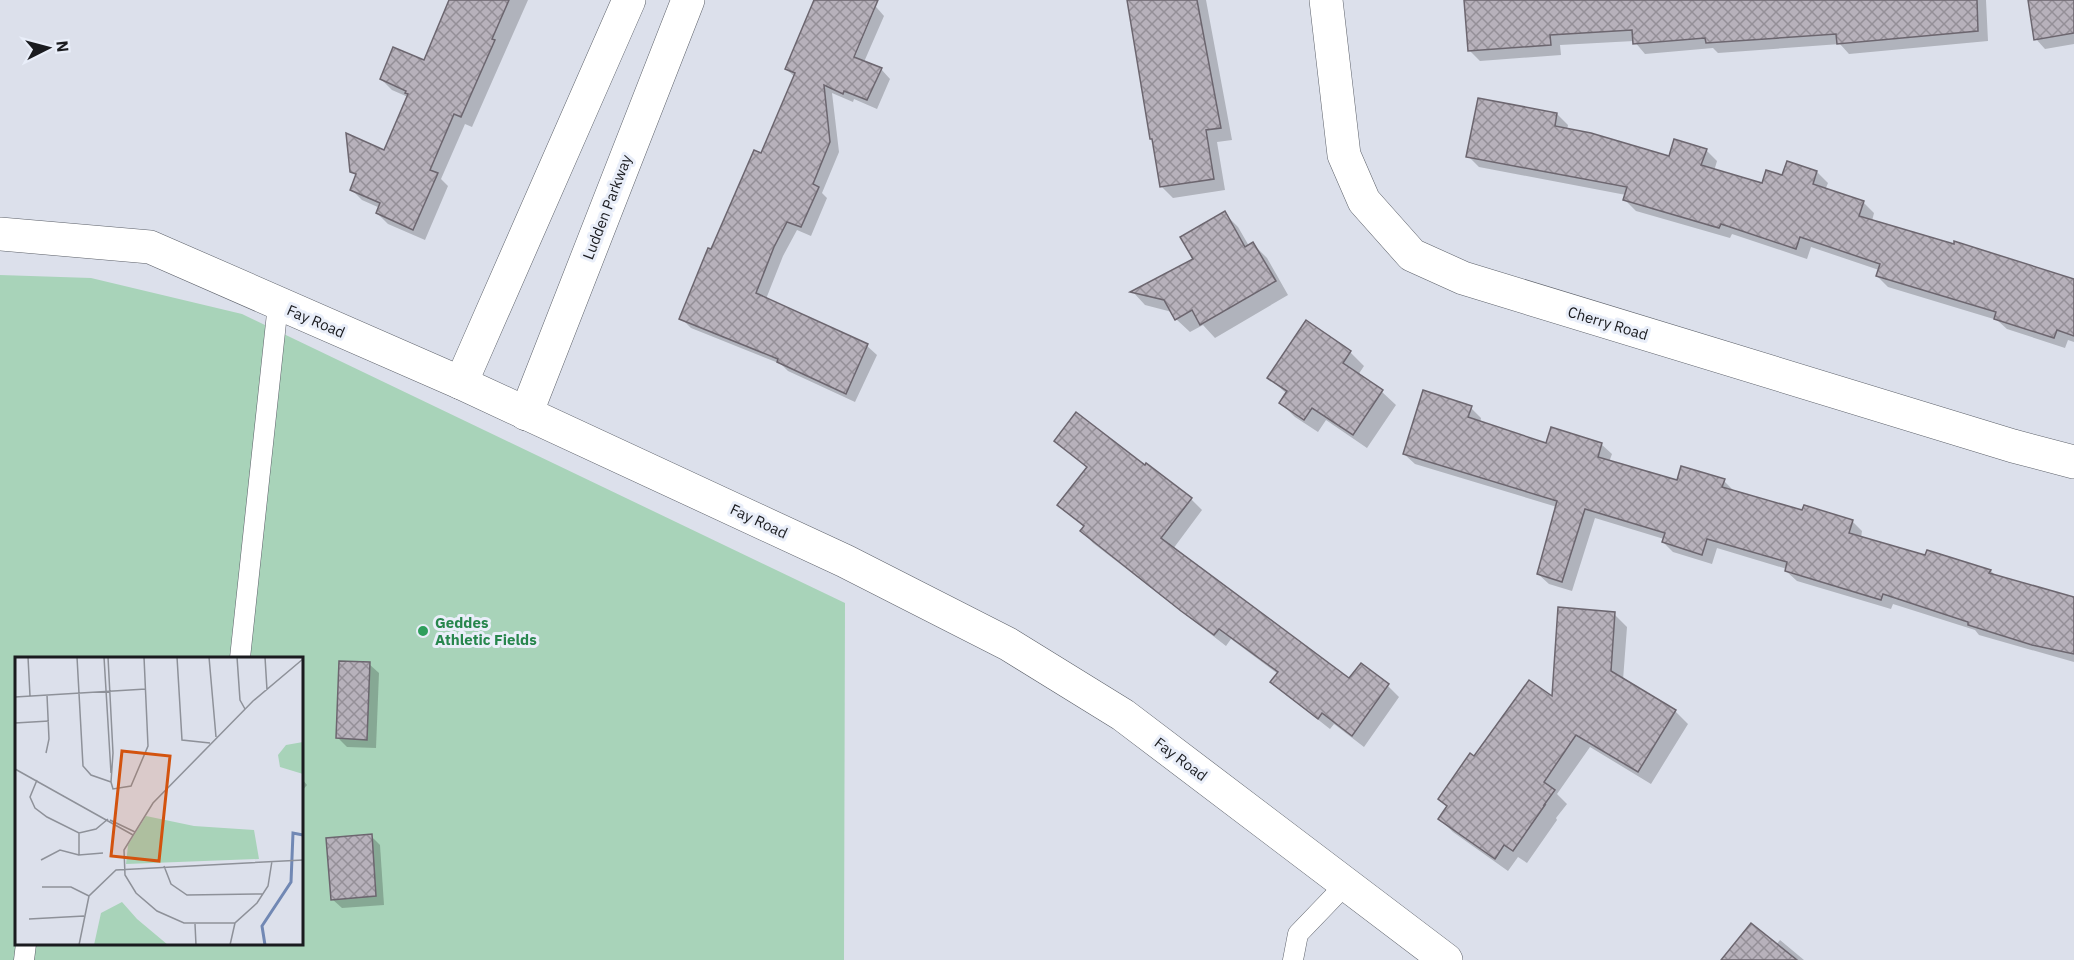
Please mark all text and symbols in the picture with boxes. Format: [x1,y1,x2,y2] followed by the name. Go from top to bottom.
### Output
[18,18,78,78] north arrow
[52,40,73,53] text: N
[578,151,636,262] street label: Ludden Parkway
[284,300,348,342] street label: Fay Road
[1566,302,1650,344] street label: Cherry Road
[727,499,791,543] street label: Fay Road
[435,613,537,649] place label: Geddes Athletic Fields
[416,624,430,638] marker: Geddes Athletic Fields
[15,657,303,945] inset map
[1151,733,1211,785] street label: Fay Road

